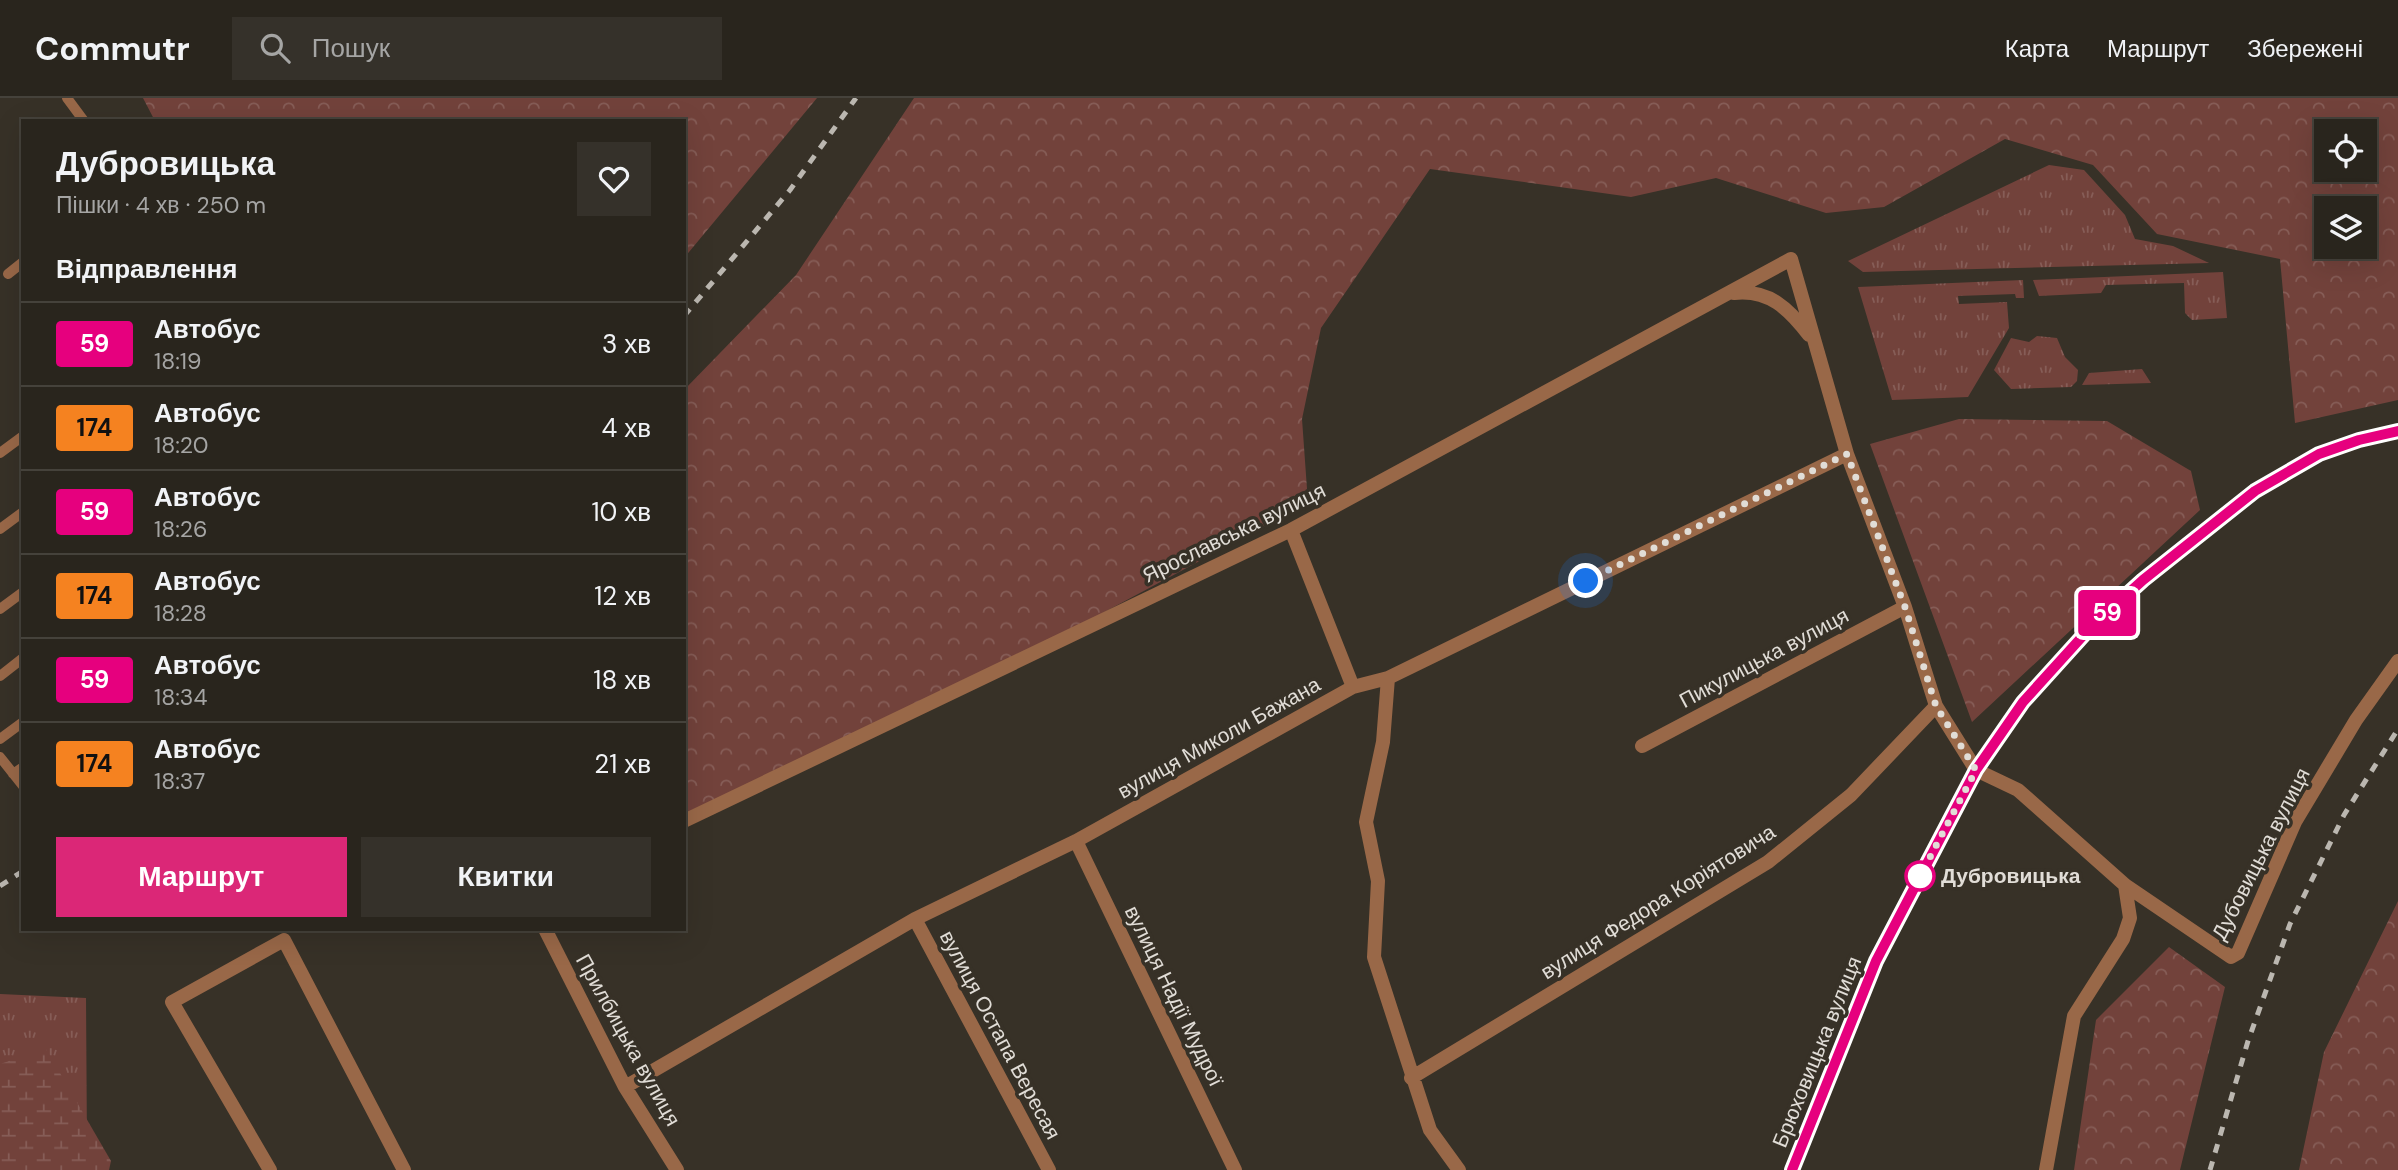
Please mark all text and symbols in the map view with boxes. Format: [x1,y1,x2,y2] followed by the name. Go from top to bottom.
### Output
[232,17,722,80] search box
[35,27,190,70] text: Commutr
[256,29,294,67] icon: search
[312,31,390,65] text: Пошук
[2005,33,2069,64] text: Карта
[2107,33,2209,64] text: Маршрут
[2247,33,2363,64] text: Збережені
[2314,119,2377,259] map controls
[2314,119,2377,182] button: locate
[56,142,275,185] text: Дубровицька
[577,142,651,216] button: heart
[56,190,266,220] text: Пішки · 4 хв · 250 m
[2314,196,2377,259] button: layers
[56,252,237,286] text: Відправлення
[154,312,261,346] text: Автобус
[602,327,651,361] text: 3 хв
[80,328,109,359] text: 59
[154,346,201,376] text: 18:19
[154,396,261,430] text: Автобус
[601,411,651,445] text: 4 хв
[77,412,112,443] text: 174
[154,430,209,460] text: 18:20
[1138,477,1330,589] street label: Ярославська вулиця
[154,480,261,514] text: Автобус
[591,495,651,529] text: 10 хв
[80,496,109,527] text: 59
[154,514,208,544] text: 18:26
[1568,563,1603,598] your location
[154,564,261,598] text: Автобус
[594,579,651,613] text: 12 хв
[77,580,112,611] text: 174
[2076,590,2138,636] line badge: 59
[2092,597,2122,628] text: 59
[154,598,207,628] text: 18:28
[1674,601,1854,715] street label: Пикулицька вулиця
[154,648,261,682] text: Автобус
[593,663,651,697] text: 18 хв
[80,664,109,695] text: 59
[1113,670,1326,805] street label: вулиця Миколи Бажана
[154,682,207,712] text: 18:34
[154,732,261,766] text: Автобус
[594,747,651,781] text: 21 хв
[77,748,112,779] text: 174
[2205,763,2317,945] street label: Дубовицька вулиця
[154,766,205,796] text: 18:37
[1535,818,1781,986] street label: вулиця Федора Коріятовича
[56,837,347,917] button: Маршрут
[361,837,651,917] button: Квитки
[1905,861,1935,891] marker: Дубровицька
[1941,862,2081,890] place label: Дубровицька
[1118,901,1230,1091] street label: вулиця Надії Мудрої
[933,926,1067,1144] street label: вулиця Остапа Вересая
[569,949,687,1131] street label: Прилбицька вулиця
[1766,952,1868,1152] street label: Брюховицька вулиця

